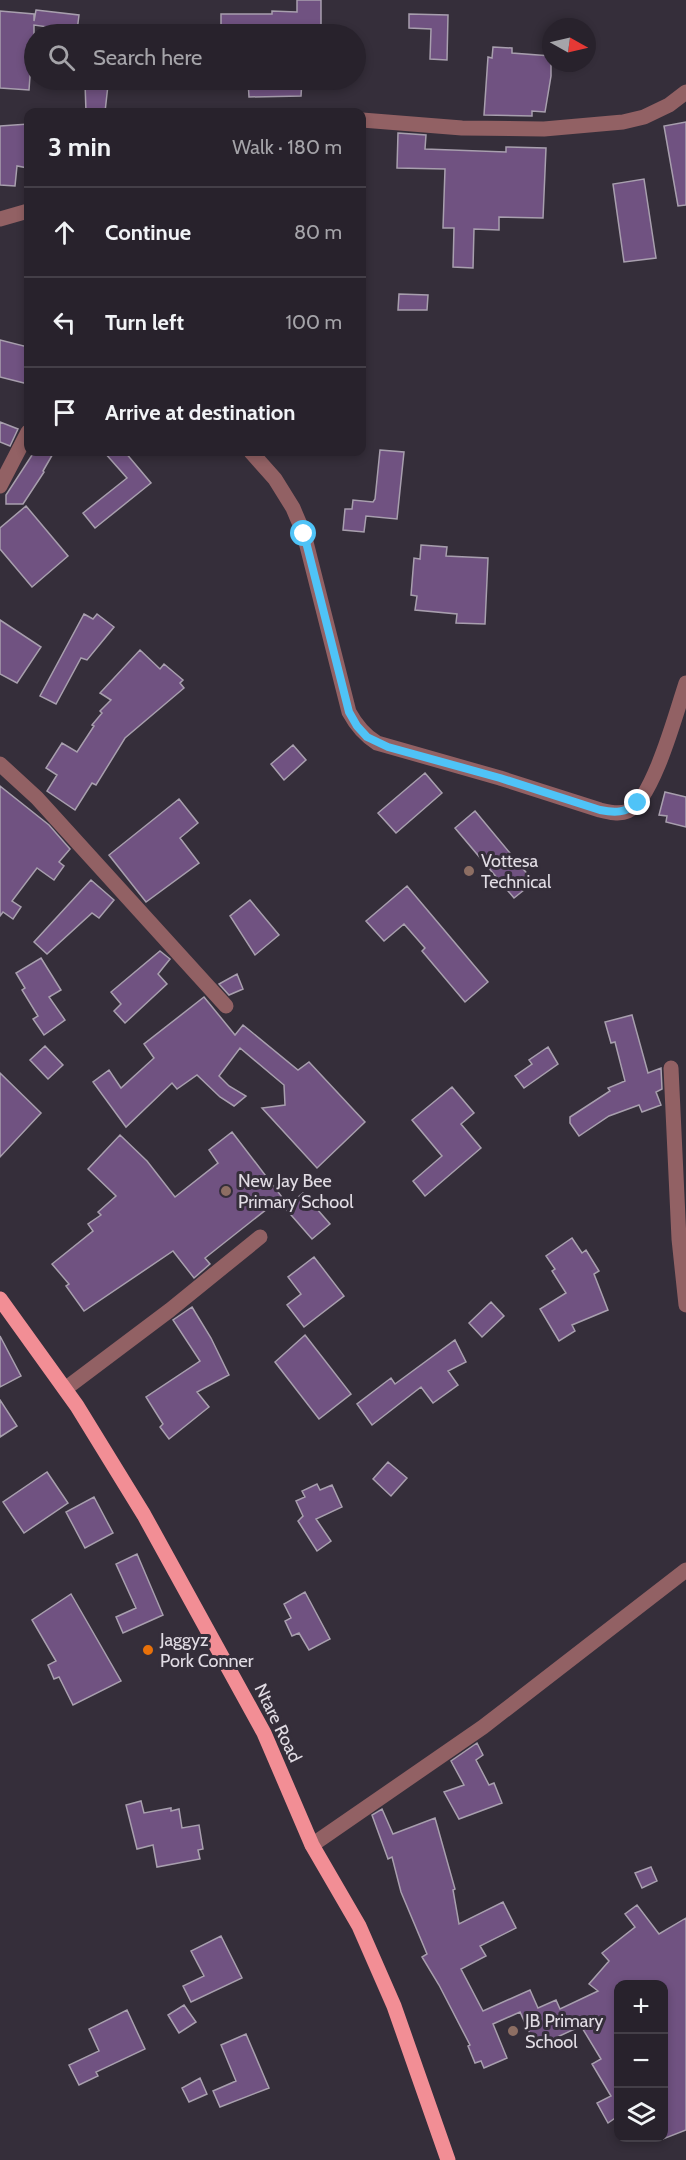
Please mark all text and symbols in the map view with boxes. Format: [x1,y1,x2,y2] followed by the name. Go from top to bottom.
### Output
[542,18,596,72] north arrow
[24,24,366,90] search box
[45,41,78,74] icon: search
[93,44,202,71] text: Search here
[48,131,111,163] text: 3 min
[232,135,342,159] text: Walk · 180 m
[48,216,81,249] icon: ahead
[105,219,191,246] text: Continue
[294,220,342,244] text: 80 m
[48,306,81,339] icon: left
[105,309,184,336] text: Turn left
[286,310,342,334] text: 100 m
[48,396,81,429] icon: arrive
[105,399,295,426] text: Arrive at destination
[290,520,316,546] route start
[624,789,650,815] route end
[481,850,552,893] place label: Vottesa Technical
[462,864,476,878] marker: Vottesa Technical
[238,1170,354,1213] place label: New Jay Bee Primary School
[219,1184,233,1198] marker: New Jay Bee Primary School
[159,1629,254,1672] place label: Jaggyz Pork Conner
[141,1643,155,1657] marker: Jaggyz Pork Conner
[249,1680,307,1766] street label: Ntare Road
[614,1980,668,2142] map controls
[614,1980,668,2034] button: +
[524,2010,603,2053] place label: JB Primary School
[506,2024,520,2038] marker: JB Primary School
[614,2034,668,2088] button: −
[614,2088,668,2142] button: layers

